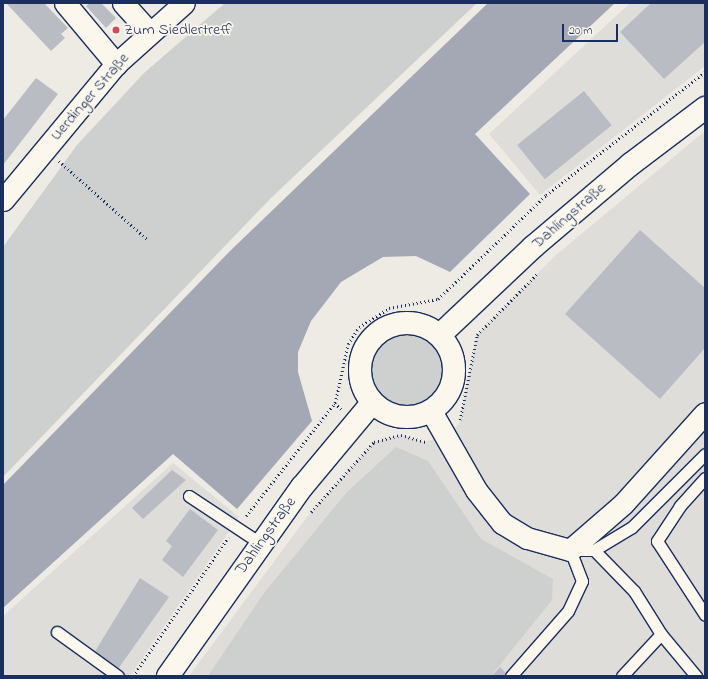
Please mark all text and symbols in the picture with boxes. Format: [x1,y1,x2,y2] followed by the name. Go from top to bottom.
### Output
[564,16,620,42] scale bar
[124,20,232,40] place label: Zum Siedlertreff
[569,22,592,40] text: 20 m
[111,25,121,35] marker: Zum Siedlertreff
[47,49,133,145] street label: Uerdinger Straße
[528,179,610,253] street label: Dahlingstraße
[231,493,301,579] street label: Dahlingstraße

